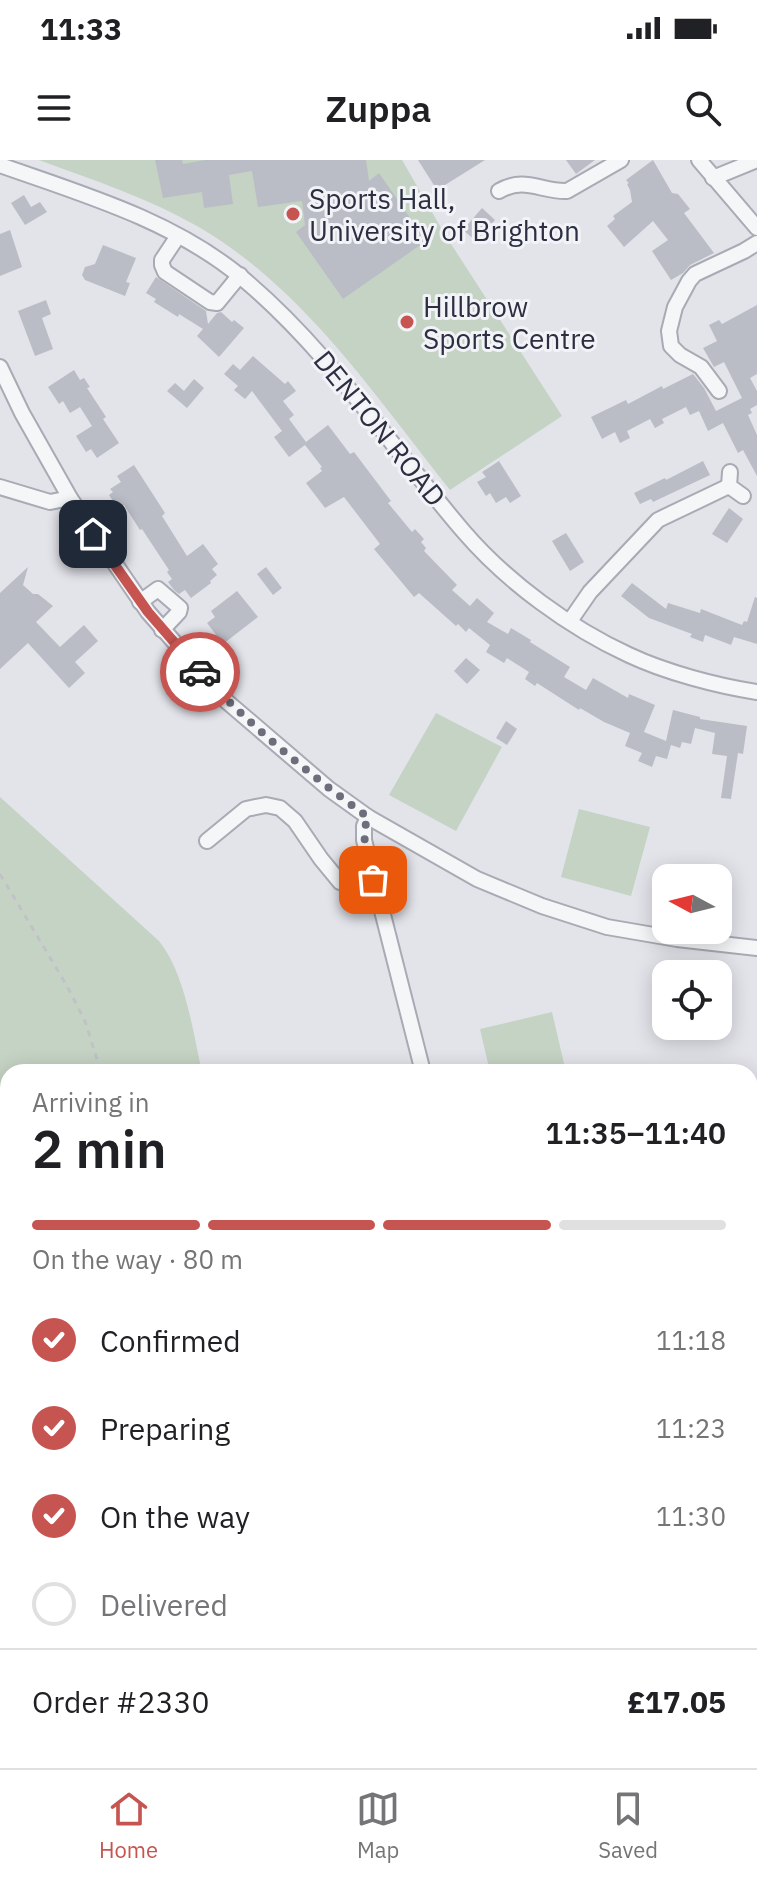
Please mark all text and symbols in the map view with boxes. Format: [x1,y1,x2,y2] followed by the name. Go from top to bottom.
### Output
[40,9,122,48] text: 11:33
[326,85,431,132] text: Zuppa
[32,86,76,130] icon: menu
[681,86,725,130] icon: search
[309,180,580,249] place label: Sports Hall, University of Brighton
[284,205,302,223] marker: Sports Hall, University of Brighton
[423,288,596,357] place label: Hillbrow Sports Centre
[398,313,416,331] marker: Hillbrow Sports Centre
[306,342,454,514] street label: DENTON ROAD
[59,500,127,568] pin
[71,512,115,556] icon: home
[160,632,240,712] courier
[178,650,222,694] icon: car
[339,846,407,914] pin
[351,858,395,902] icon: bag
[652,864,732,944] north arrow
[652,864,732,1040] map controls
[652,960,732,1040] button: locate
[32,1085,149,1119] text: Arriving in
[545,1113,726,1152] text: 11:35–11:40
[32,1115,167,1182] text: 2 min
[32,1242,243,1276] text: On the way · 80 m
[32,1318,76,1362] icon: check
[100,1321,241,1360] text: Confirmed
[656,1323,726,1357] text: 11:18
[32,1406,76,1450] icon: check
[100,1409,230,1448] text: Preparing
[656,1411,726,1445] text: 11:23
[32,1494,76,1538] icon: check
[100,1497,250,1536] text: On the way
[656,1499,726,1533] text: 11:30
[100,1585,228,1624] text: Delivered
[32,1682,209,1721] text: Order #2330
[627,1682,726,1721] text: £17.05
[99,1787,158,1864] tab: Home
[356,1787,400,1864] tab: Map
[598,1787,658,1864] tab: Saved

